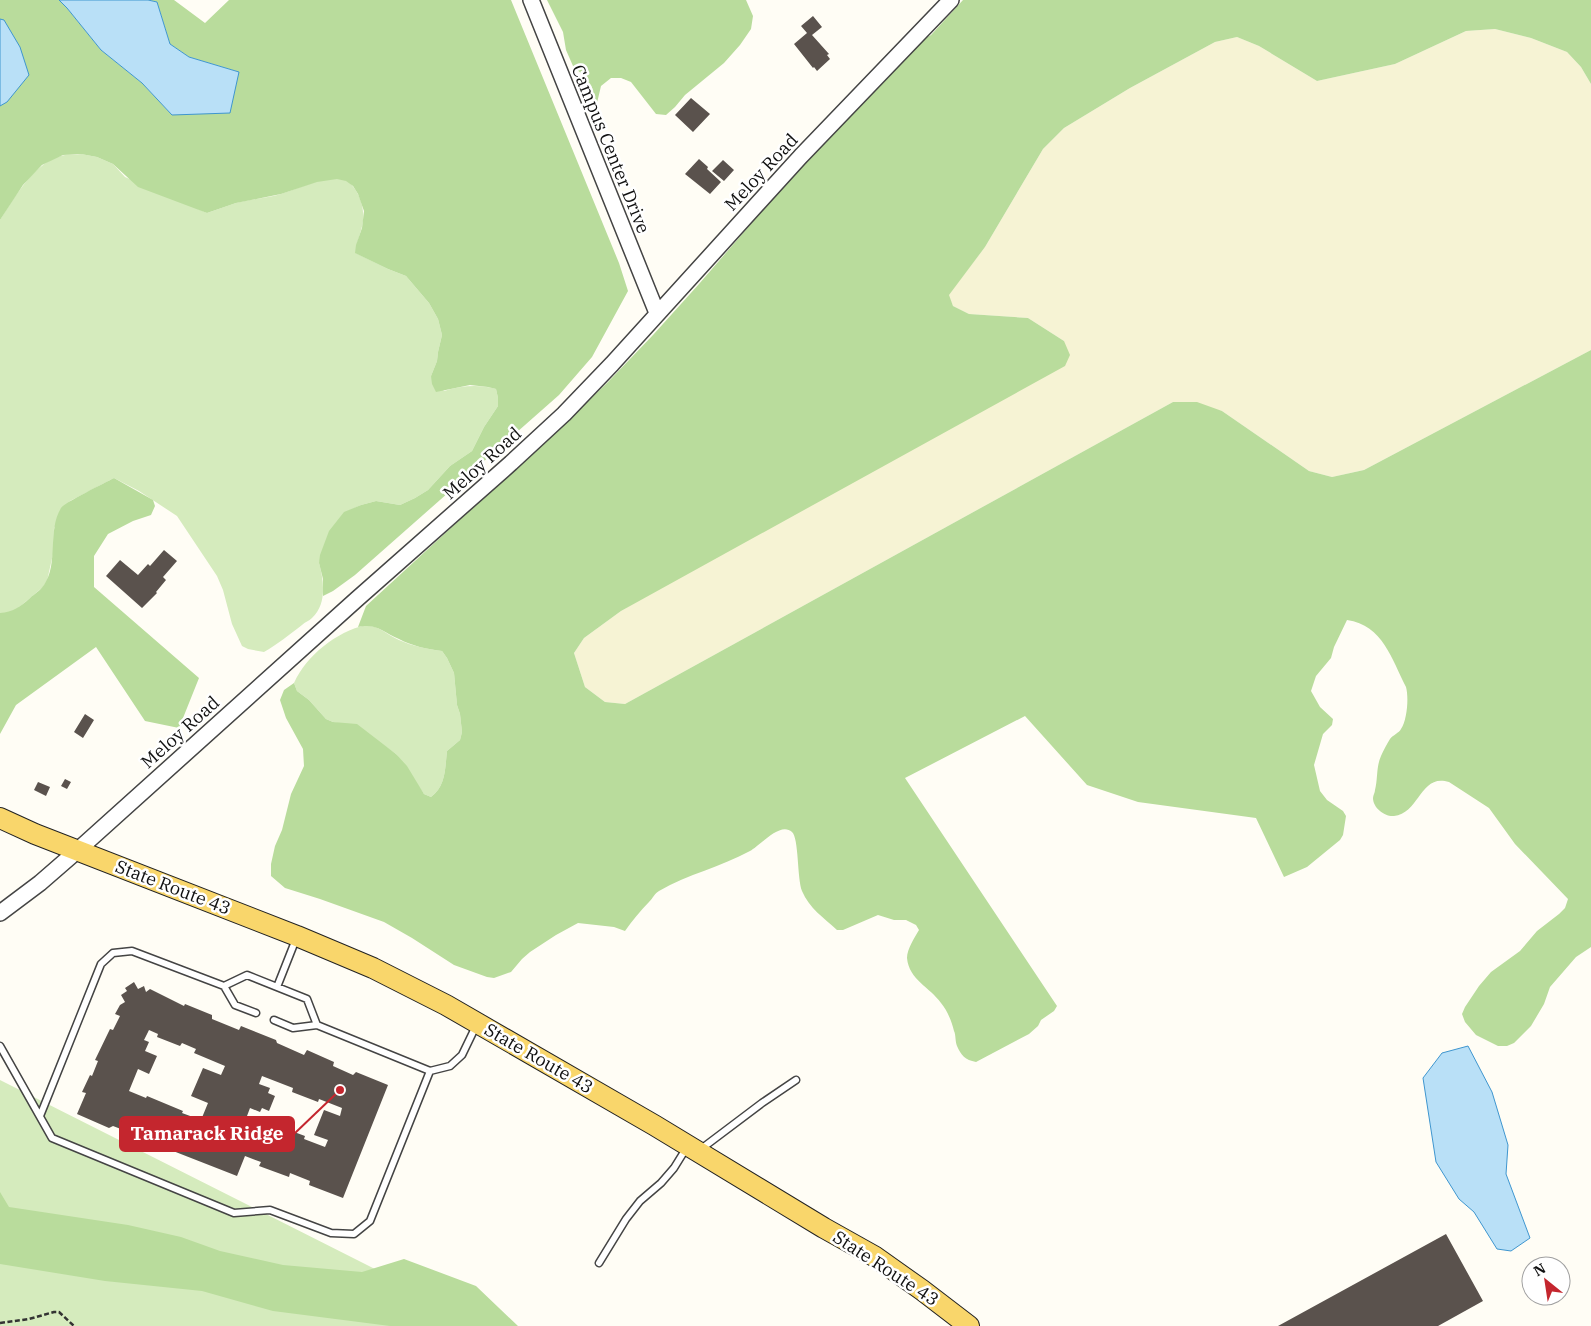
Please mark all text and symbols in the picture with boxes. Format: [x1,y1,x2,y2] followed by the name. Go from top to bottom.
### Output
[567,61,655,237] street label: Campus Center Drive
[719,128,803,216] street label: Meloy Road
[438,422,526,504] street label: Meloy Road
[136,691,224,773] street label: Meloy Road
[112,854,234,920] street label: State Route 43
[481,1018,597,1098] street label: State Route 43
[120,1117,294,1151] callout: Tamarack Ridge
[130,1121,284,1145] text: Tamarack Ridge
[829,1225,943,1311] street label: State Route 43
[1521,1256,1571,1306] north arrow
[1530,1259,1549,1280] text: N

